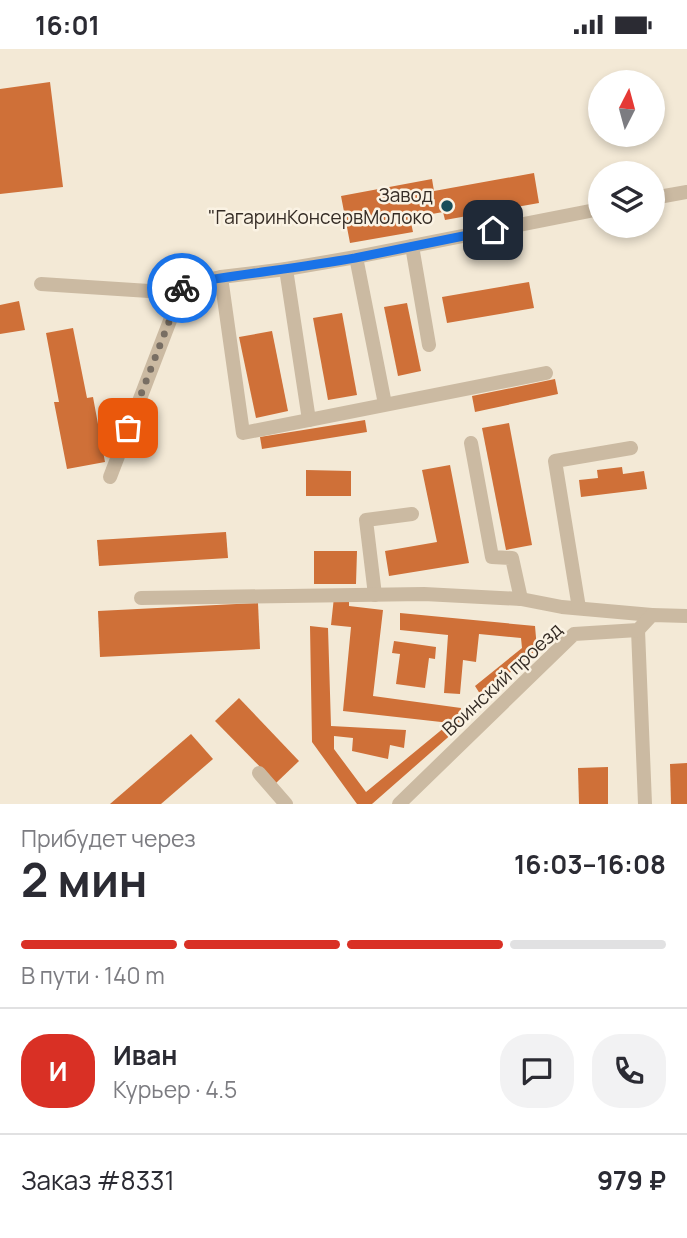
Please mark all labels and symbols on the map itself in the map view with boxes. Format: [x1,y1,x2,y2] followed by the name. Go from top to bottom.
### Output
[588,70,665,147] north arrow
[208,182,433,230] place label: Завод "ГагаринКонсервМолоко
[439,198,455,214] marker: Завод "ГагаринКонсервМолоко
[463,200,523,260] pin
[147,253,217,323] courier
[98,398,158,458] pin
[436,617,568,741] street label: Воинский проезд

